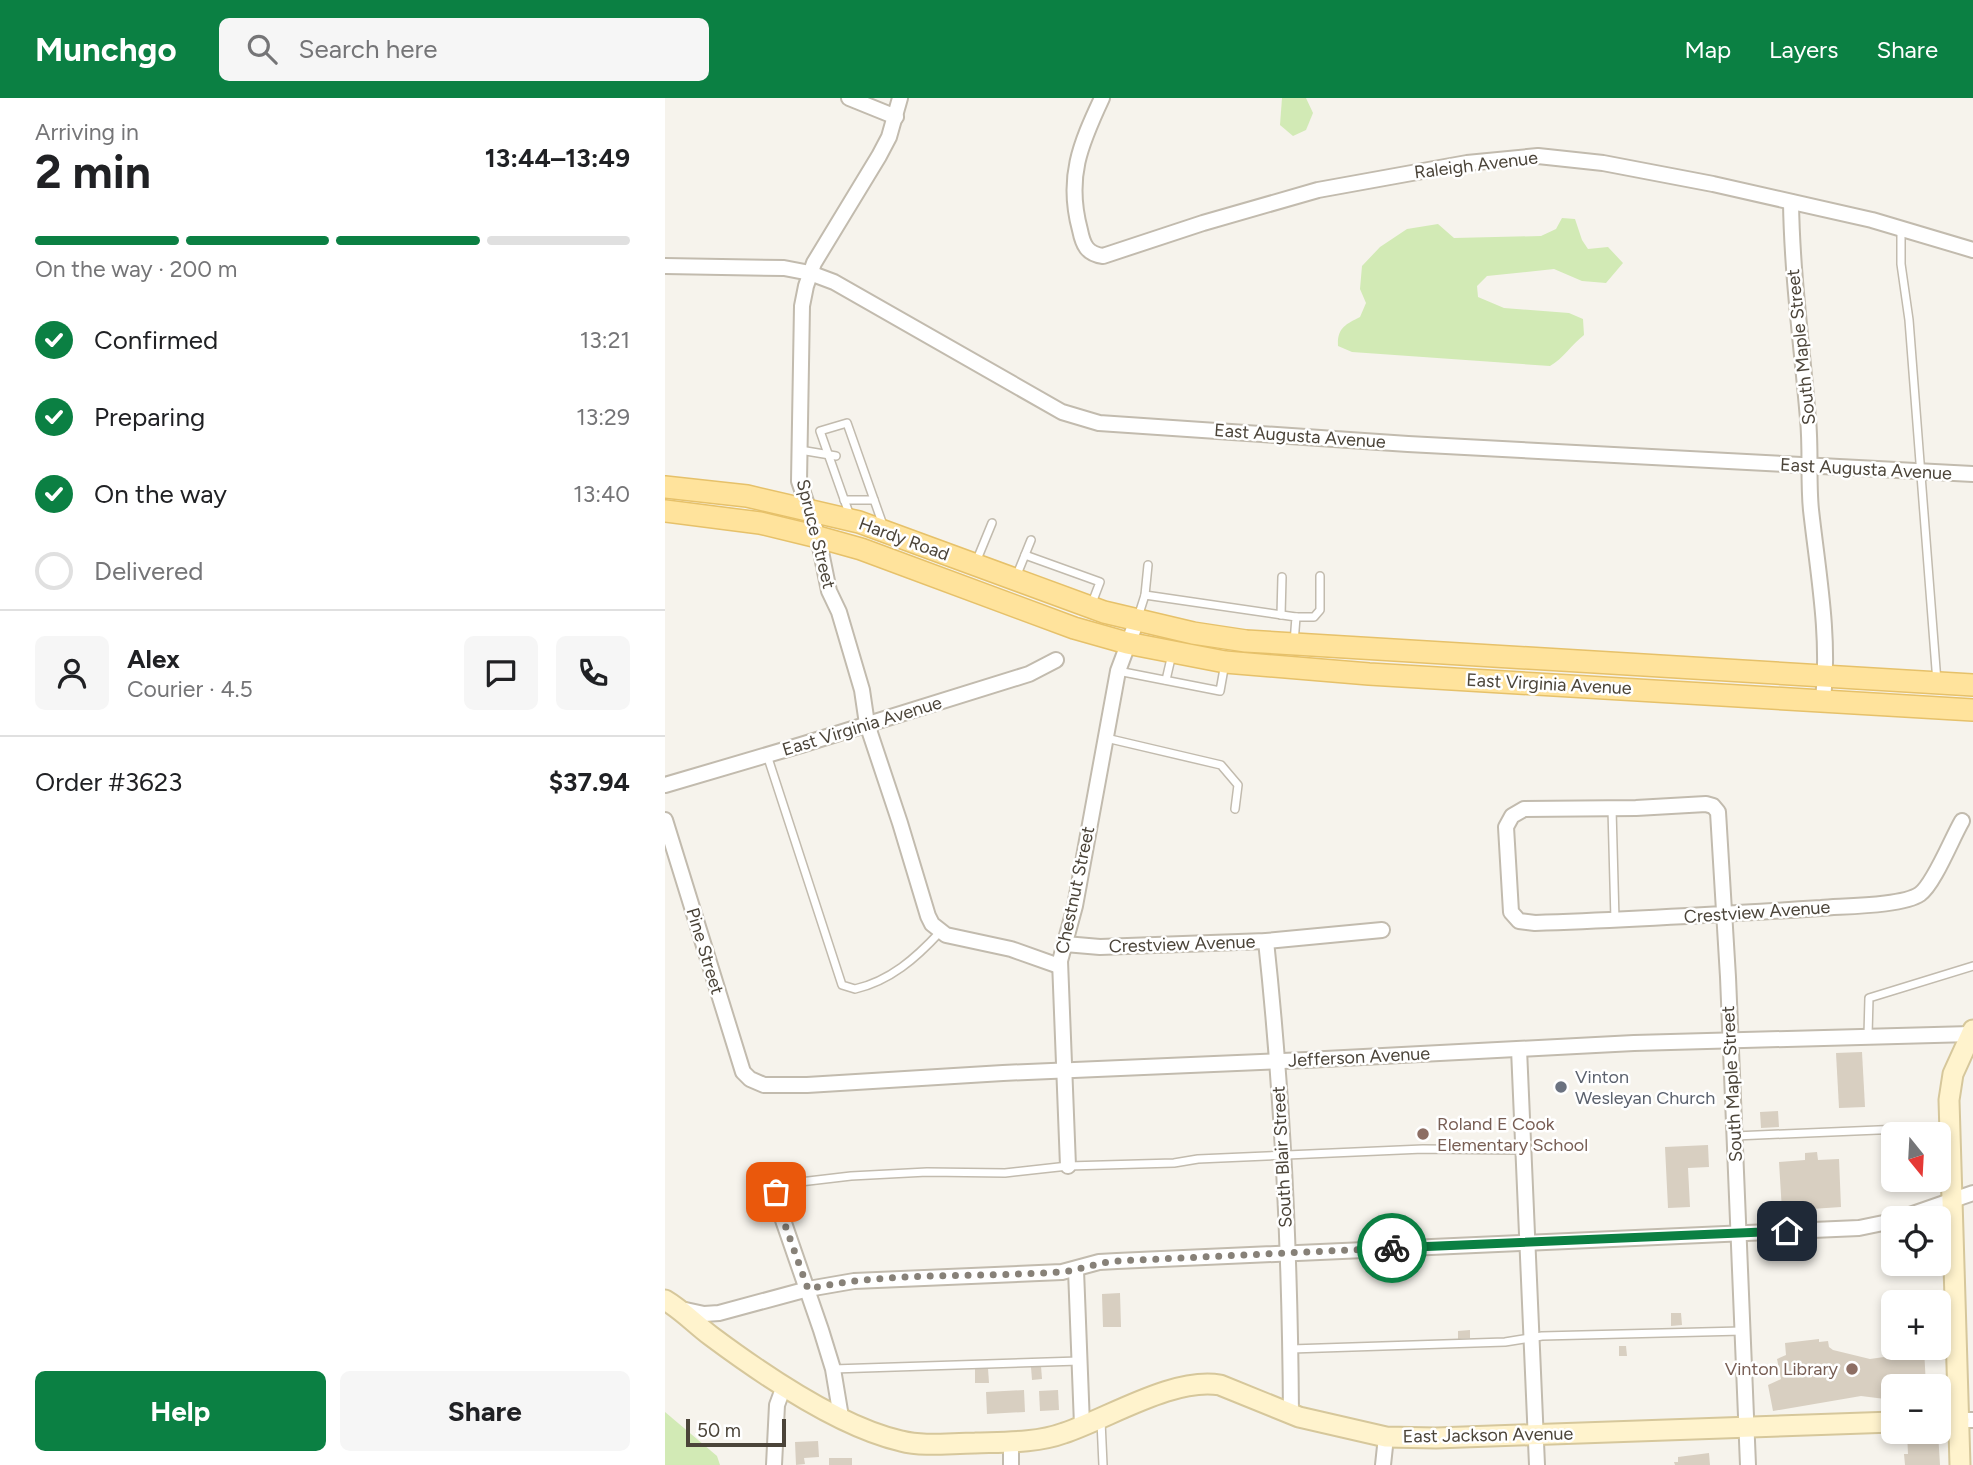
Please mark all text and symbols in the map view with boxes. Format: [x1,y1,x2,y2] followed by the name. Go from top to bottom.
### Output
[219,18,709,81] search box
[35,30,177,69] text: Munchgo
[243,30,281,68] icon: search
[299,33,438,65] text: Search here
[1684,35,1731,64] text: Map
[1769,35,1838,64] text: Layers
[1876,35,1938,64] text: Share
[35,118,139,146] text: Arriving in
[485,142,630,174] text: 13:44–13:49
[35,144,151,200] text: 2 min
[1413,146,1539,183] street label: Raleigh Avenue
[35,255,237,283] text: On the way · 200 m
[1782,268,1820,426] street label: South Maple Street
[35,321,73,359] icon: check
[94,324,218,356] text: Confirmed
[580,326,630,354] text: 13:21
[35,398,73,436] icon: check
[94,401,205,433] text: Preparing
[576,403,630,431] text: 13:29
[1213,419,1387,453] street label: East Augusta Avenue
[1780,454,1953,484] street label: East Augusta Avenue
[35,475,73,513] icon: check
[792,477,840,591] street label: Spruce Street
[94,478,227,510] text: On the way
[573,480,630,508] text: 13:40
[856,512,952,566] street label: Hardy Road
[94,555,203,587] text: Delivered
[35,636,109,710] button: person
[464,636,538,710] button: chat
[556,636,630,710] button: phone
[127,643,180,675] text: Alex
[1466,669,1632,699] street label: East Virginia Avenue
[127,675,253,703] text: Courier · 4.5
[780,691,945,761] street label: East Virginia Avenue
[35,766,183,798] text: Order #3623
[549,766,630,798] text: $37.94
[1051,824,1099,956] street label: Chestnut Street
[1683,896,1831,928] street label: Crestview Avenue
[681,905,729,997] street label: Pine Street
[1108,930,1256,958] street label: Crestview Avenue
[1717,1005,1747,1163] street label: South Maple Street
[1287,1042,1431,1072] street label: Jefferson Avenue
[1575,1066,1715,1109] place label: Vinton Wesleyan Church
[1553,1079,1569,1095] marker: Vinton Wesleyan Church
[1267,1085,1297,1229] street label: South Blair Street
[1437,1113,1588,1156] place label: Roland E Cook Elementary School
[1881,1122,1951,1192] north arrow
[1881,1122,1951,1444] map controls
[1415,1126,1431,1142] marker: Roland E Cook Elementary School
[746,1162,806,1222] pin
[757,1173,795,1211] icon: bag
[1757,1201,1817,1261] pin
[1881,1206,1951,1276] button: locate
[1768,1212,1806,1250] icon: home
[1357,1213,1427,1283] courier
[1373,1229,1411,1267] icon: bike
[1881,1290,1951,1360] button: +
[1725,1358,1839,1380] place label: Vinton Library
[1844,1361,1860,1377] marker: Vinton Library
[35,1371,326,1451] button: Help
[340,1371,630,1451] button: Share
[1881,1374,1951,1444] button: −
[686,1416,786,1448] scale bar
[697,1419,741,1442] text: 50 m
[1403,1423,1574,1447] street label: East Jackson Avenue

